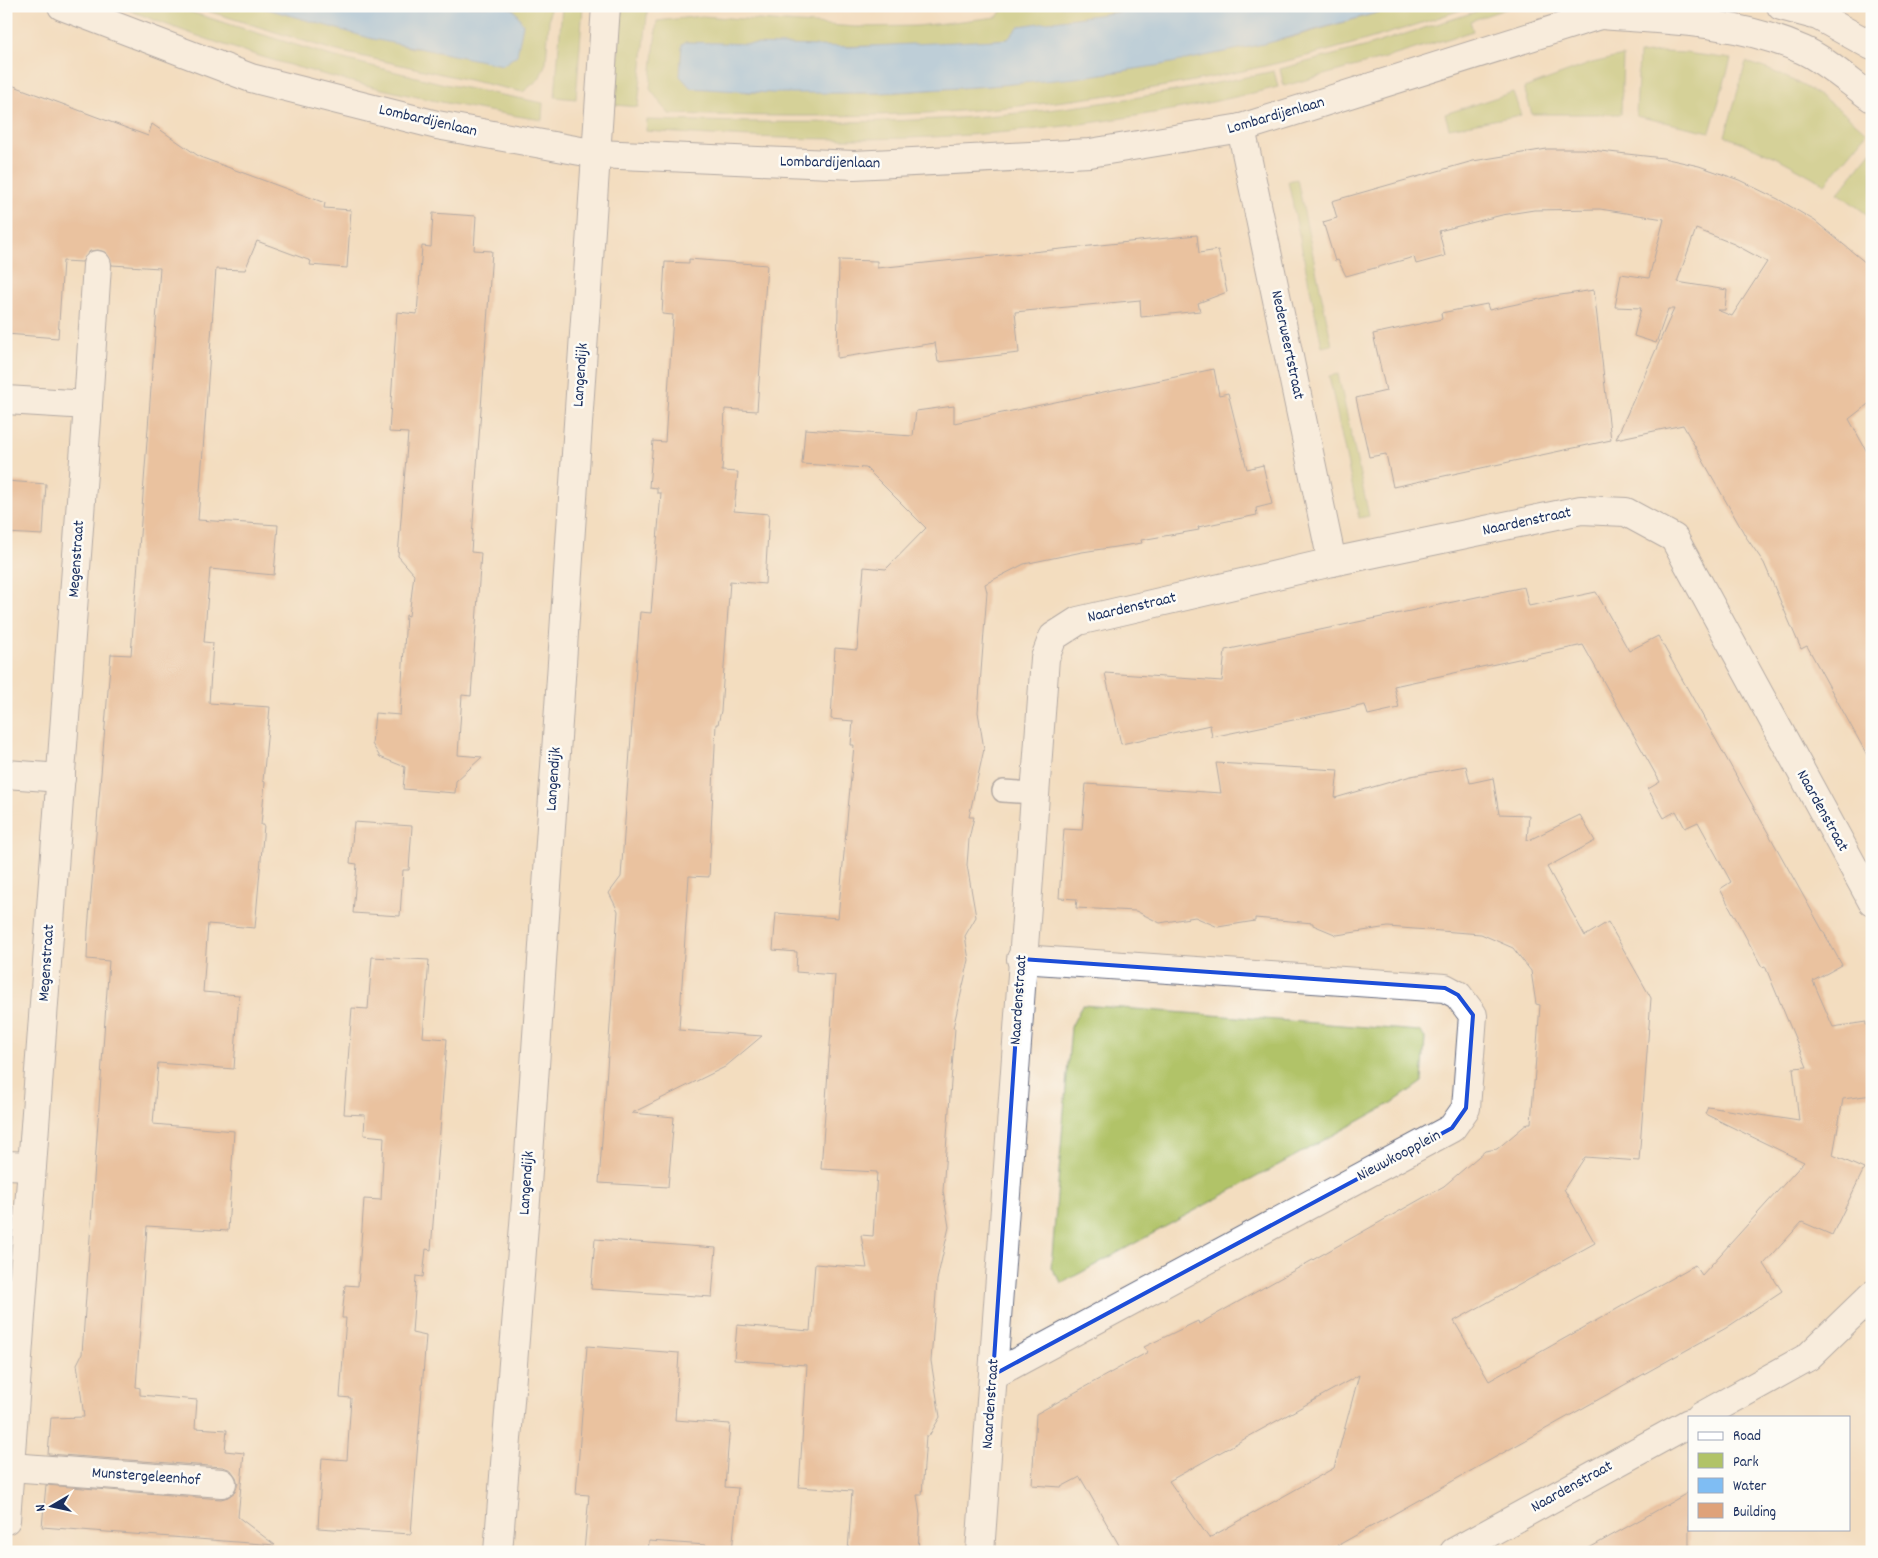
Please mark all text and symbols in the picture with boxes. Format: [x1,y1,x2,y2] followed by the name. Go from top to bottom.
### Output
[1225,91,1327,141] street label: Lombardijenlaan
[377,99,479,143] street label: Lombardijenlaan
[780,151,880,175] street label: Lombardijenlaan
[1264,288,1310,402] street label: Nederweertstraat
[567,342,595,408] street label: Langendijk
[1480,501,1574,543] street label: Naardenstraat
[63,520,91,598] street label: Megenstraat
[1085,587,1179,629] street label: Naardenstraat
[540,746,568,812] street label: Langendijk
[1790,766,1854,856] street label: Naardenstraat
[33,924,61,1002] street label: Megenstraat
[1004,954,1034,1046] street label: Naardenstraat
[1353,1124,1445,1188] street label: Nieuwkoopplein
[513,1150,541,1216] street label: Langendijk
[976,1358,1006,1450] street label: Naardenstraat
[1688,1416,1850,1530] legend
[1733,1426,1761,1448] text: Road
[1733,1452,1759,1474] text: Park
[1527,1455,1617,1519] street label: Naardenstraat
[91,1462,201,1492] street label: Munstergeleenhof
[1733,1476,1767,1498] text: Water
[28,1480,78,1530] north arrow
[1733,1502,1776,1524] text: Building
[31,1503,52,1513] text: N

